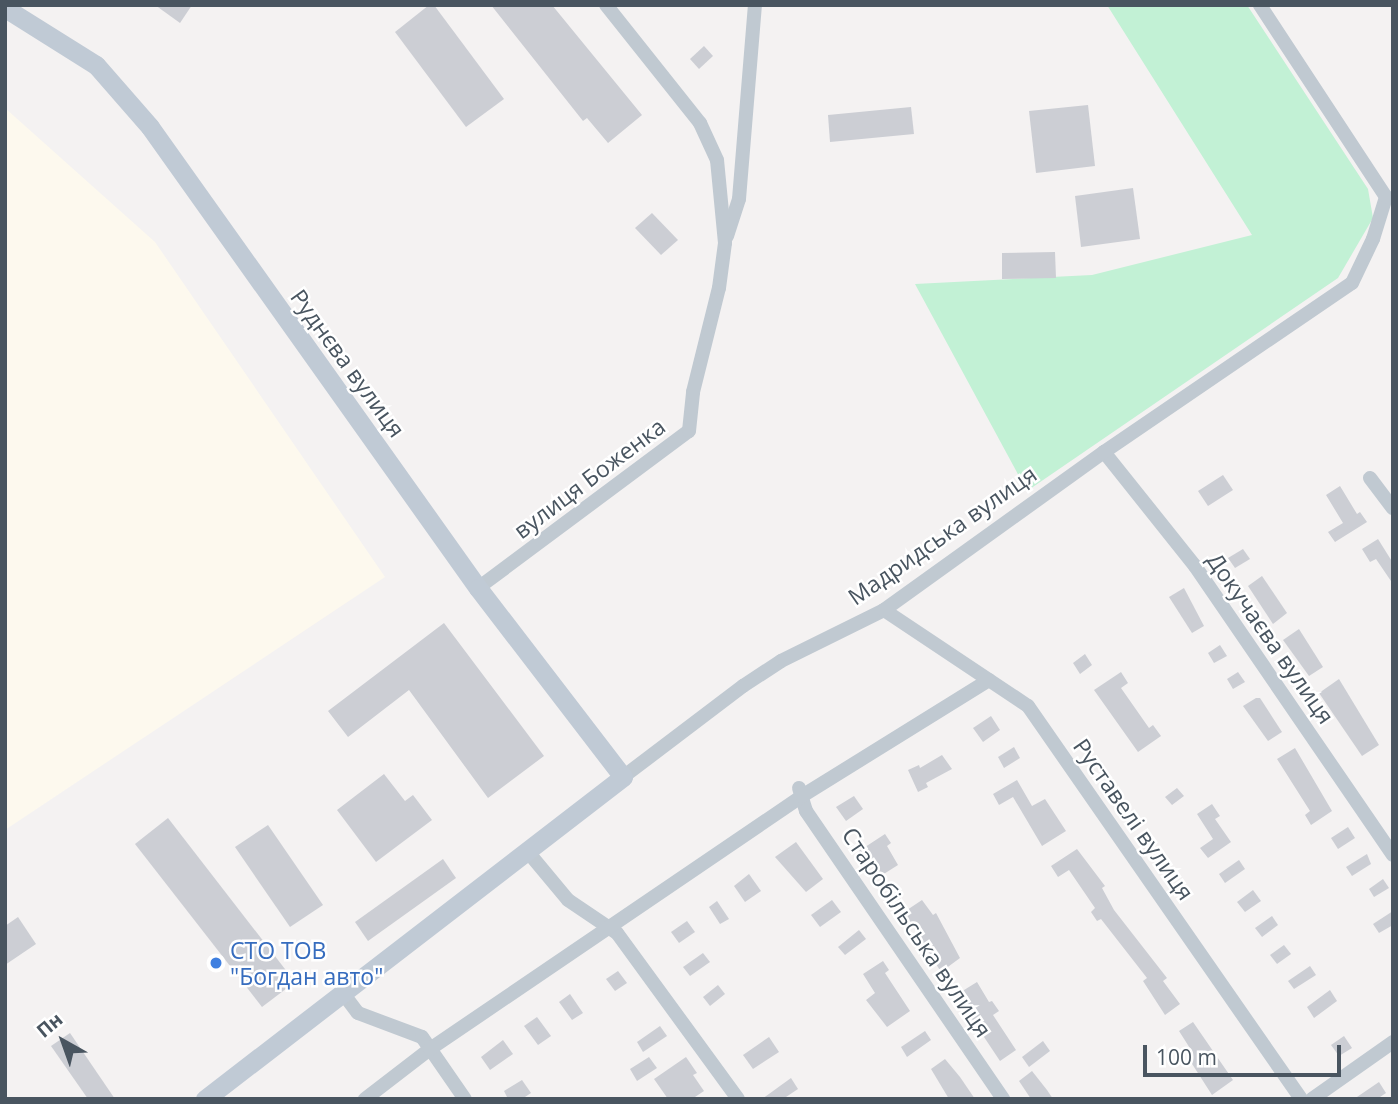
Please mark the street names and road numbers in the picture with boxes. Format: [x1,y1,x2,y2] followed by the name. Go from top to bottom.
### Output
[285,284,411,442] street label: Руднєва вулиця
[508,412,670,544] street label: вулиця Боженка
[843,460,1041,610] street label: Мадридська вулиця
[1202,547,1340,729] street label: Докучаєва вулиця
[1068,733,1200,905] street label: Руставелі вулиця
[836,822,998,1042] street label: Старобільська вулиця

